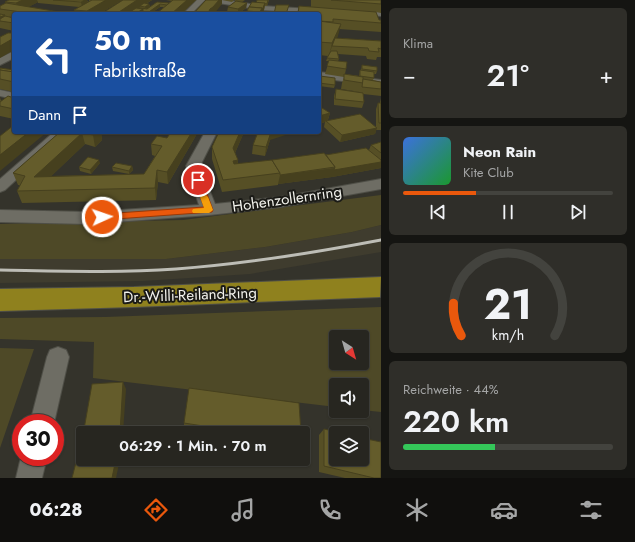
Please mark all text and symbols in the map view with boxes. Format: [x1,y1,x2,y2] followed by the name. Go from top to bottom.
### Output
[94,20,162,61] text: 50 m
[28,28,80,80] icon: left
[403,34,433,53] text: Klima
[487,54,529,97] text: 21°
[94,58,186,84] text: Fabrikstraße
[403,59,416,91] text: −
[599,59,613,91] text: +
[28,104,61,126] text: Dann
[69,104,91,126] icon: arrive
[463,141,536,163] text: Neon Rain
[181,163,215,197] pin
[463,163,514,182] text: Kite Club
[187,169,209,191] icon: arrive
[231,180,343,218] street label: Hohenzollernring
[81,196,123,238] position arrow
[427,201,449,223] icon: previous
[497,201,519,223] icon: pause
[567,201,589,223] icon: next
[484,274,532,335] text: 21
[123,282,257,308] street label: Dr.-Willi-Reiland-Ring
[492,324,524,344] text: km/h
[329,330,369,370] north arrow
[329,330,369,466] map controls
[329,378,369,418] button: sound
[403,380,499,399] text: Reichweite · 44%
[403,400,509,443] text: 220 km
[12,414,64,466] speed limit sign: 30
[329,426,369,466] button: layers
[119,435,267,457] text: 06:29 · 1 Min. · 70 m
[142,496,170,524] icon: directions
[229,496,257,524] icon: music
[316,496,344,524] icon: phone
[403,496,431,524] icon: climate
[490,496,518,524] icon: car
[577,496,605,524] icon: filters
[30,497,82,523] text: 06:28

